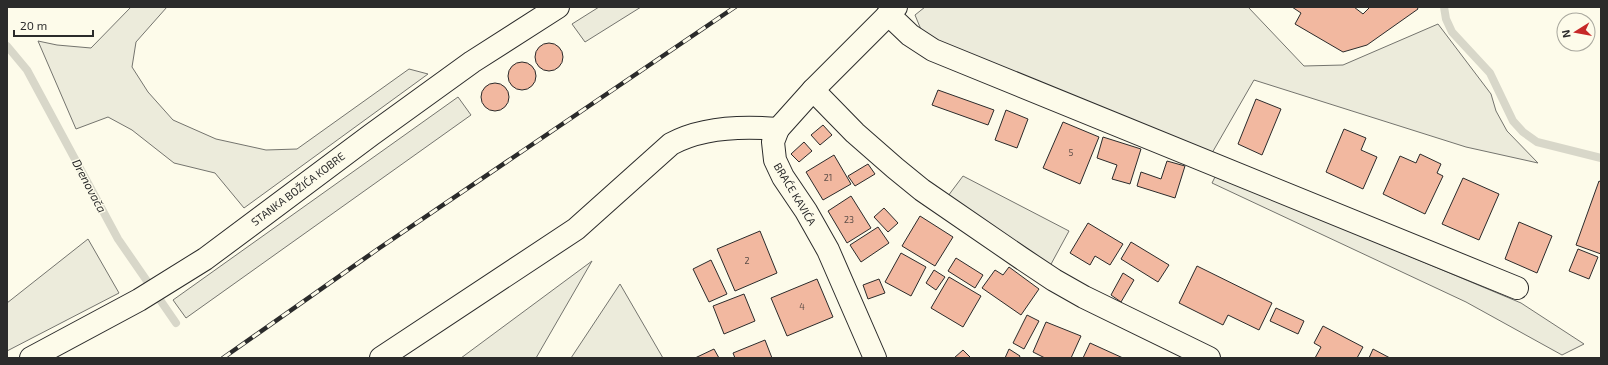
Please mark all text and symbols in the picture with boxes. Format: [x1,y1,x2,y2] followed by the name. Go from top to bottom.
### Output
[14,12,93,38] scale bar
[1556,12,1596,52] north arrow
[20,18,47,32] text: 20 m
[1559,29,1573,39] text: N
[1069,147,1074,158] house number: 5
[248,149,347,228] street label: STANKA BOŽIĆA KOBRE
[70,156,110,215] water label: Drenovača
[772,160,819,228] street label: BRAĆE KAVIĆA
[824,172,832,183] house number: 21
[844,214,854,225] house number: 23
[744,255,750,266] house number: 2
[799,301,805,312] house number: 4

